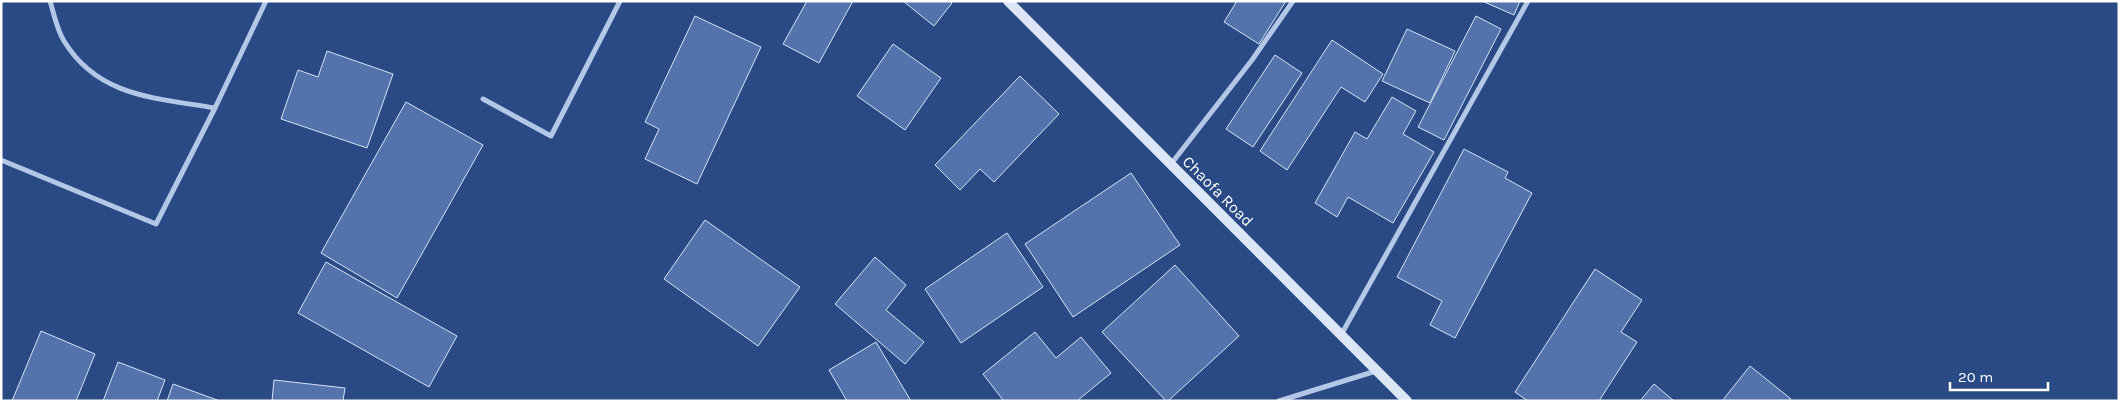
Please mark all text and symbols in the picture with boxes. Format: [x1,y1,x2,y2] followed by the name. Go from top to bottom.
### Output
[1179,152,1257,230] street label: Chaofa Road
[1950,360,2048,392] scale bar
[1958,368,1993,386] text: 20 m

